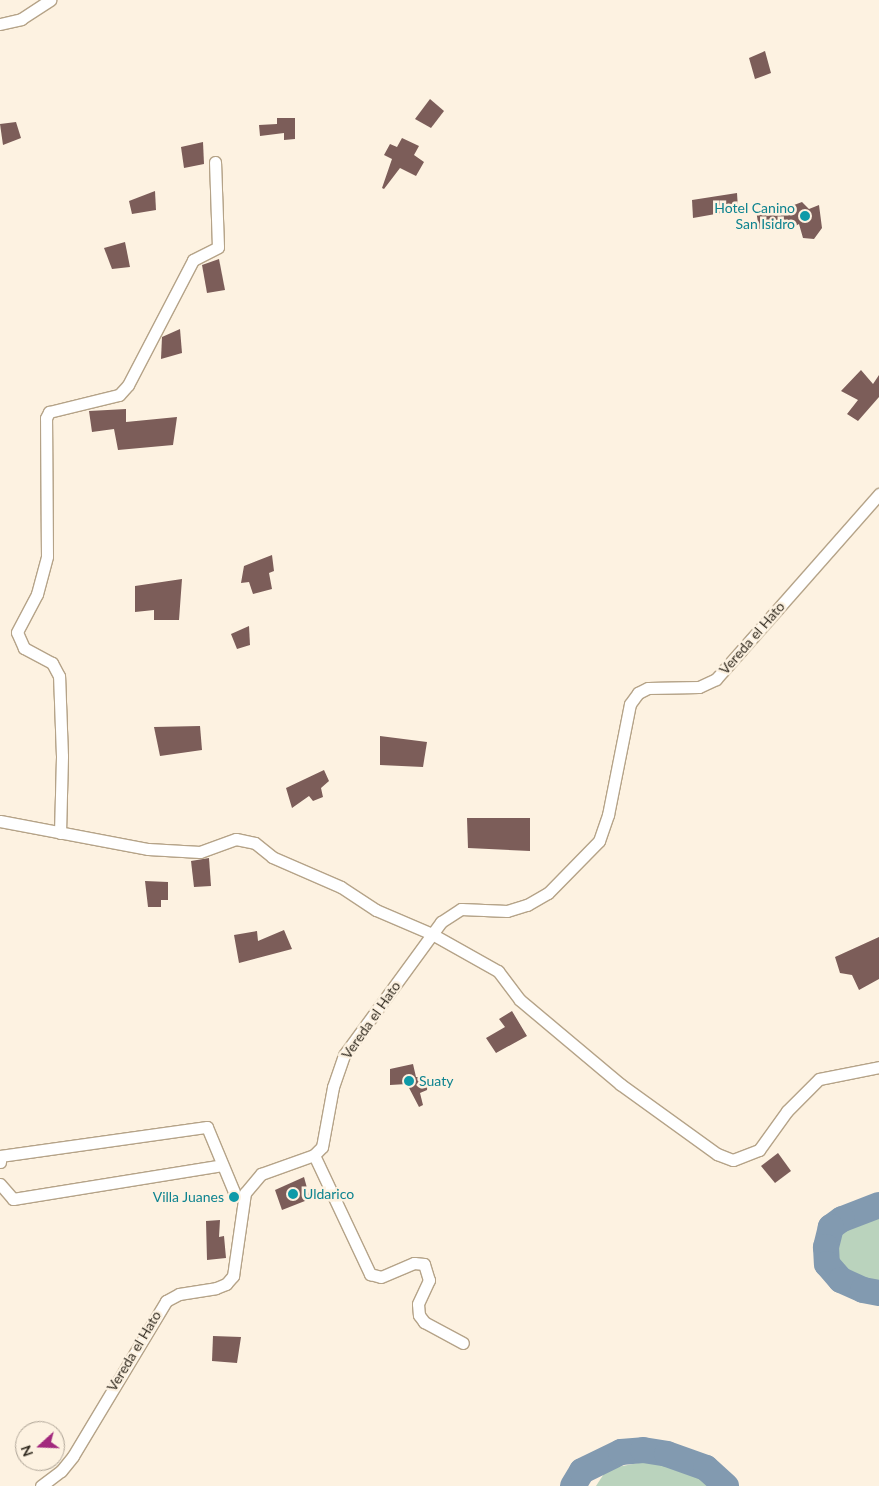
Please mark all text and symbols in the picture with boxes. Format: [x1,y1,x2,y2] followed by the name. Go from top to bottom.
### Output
[714,200,795,232] place label: Hotel Canino San Isidro
[799,210,811,222] marker: Hotel Canino San Isidro
[716,598,788,678] street label: Vereda el Hato
[338,978,404,1062] street label: Vereda el Hato
[419,1073,453,1089] place label: Suaty
[403,1075,415,1087] marker: Suaty
[303,1186,354,1202] place label: Uldarico
[287,1188,299,1200] marker: Uldarico
[152,1189,224,1205] place label: Villa Juanes
[228,1191,240,1203] marker: Villa Juanes
[103,1308,165,1394] street label: Vereda el Hato
[15,1421,65,1471] north arrow
[17,1443,36,1459] text: N

